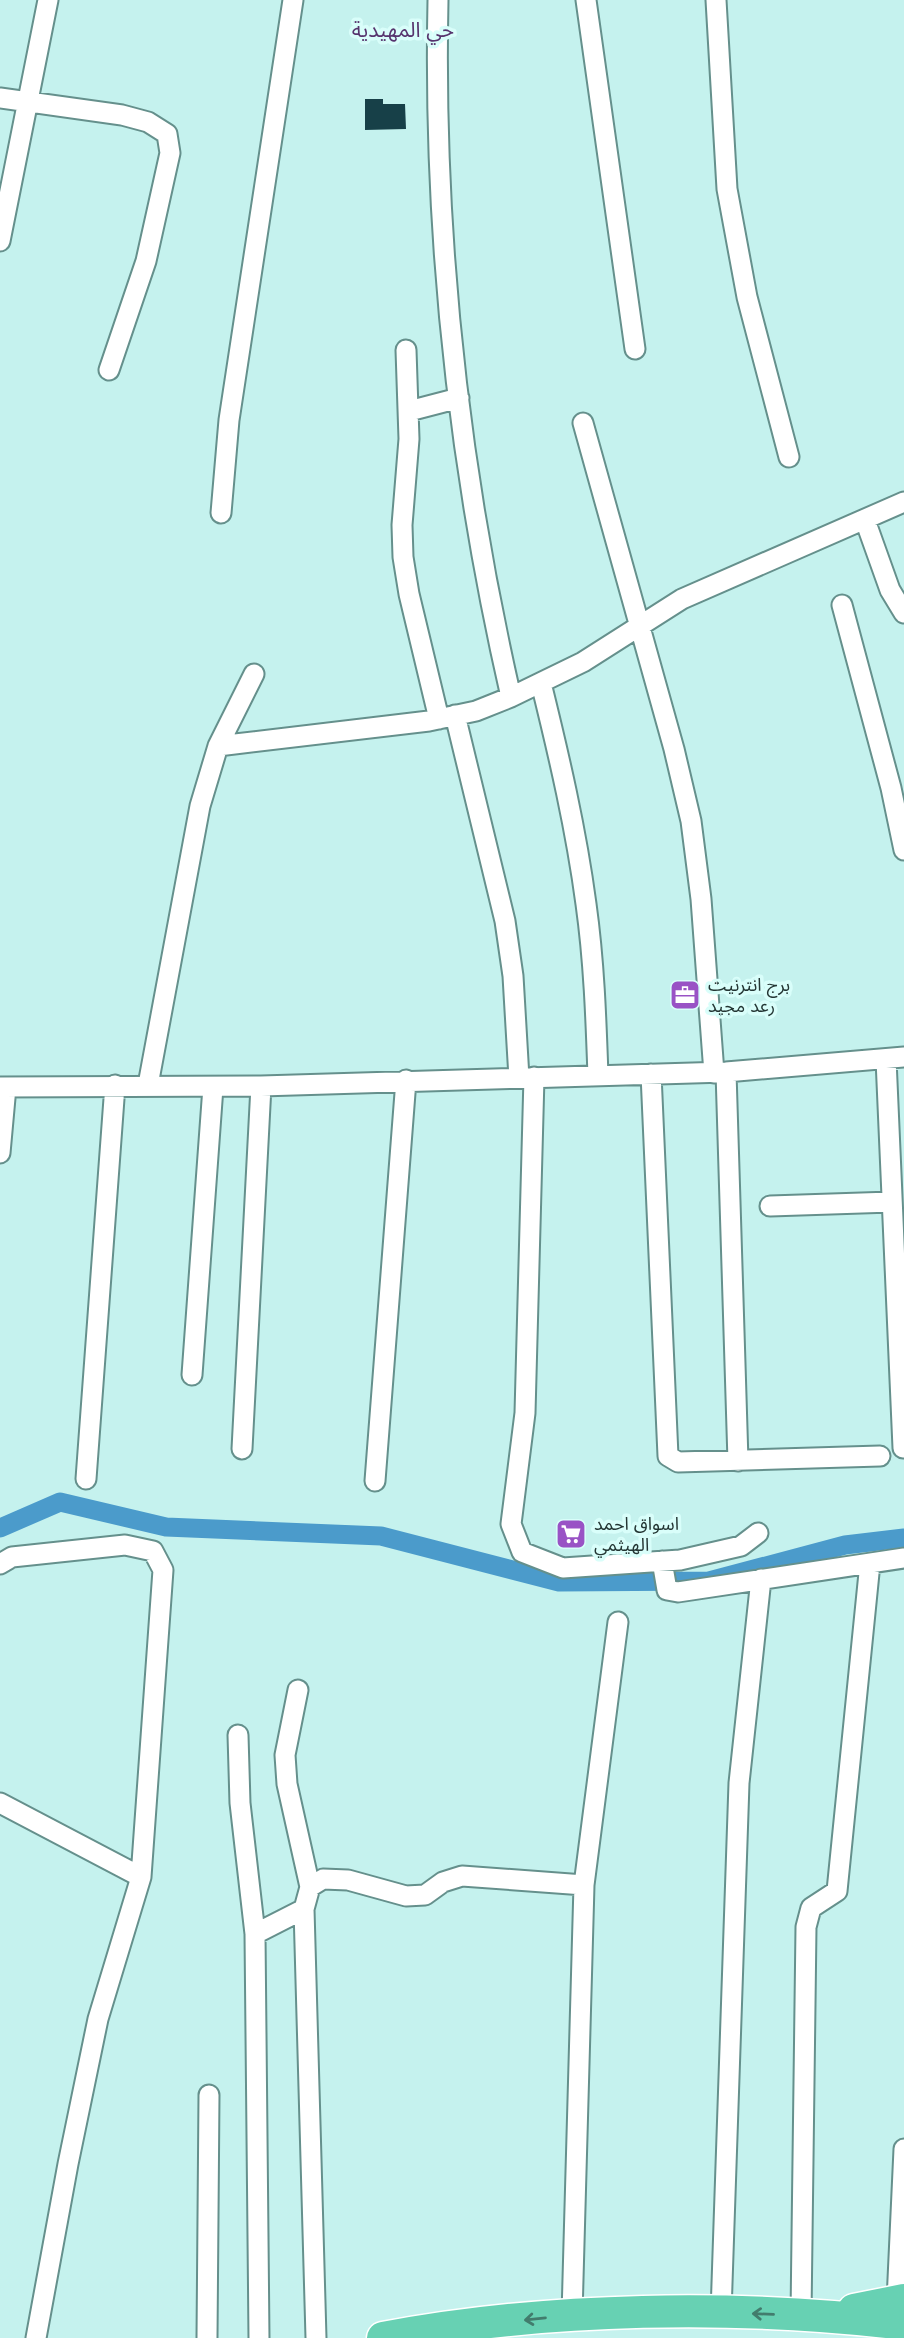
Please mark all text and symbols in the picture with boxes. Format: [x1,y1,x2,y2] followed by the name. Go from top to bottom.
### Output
[352,18,454,45] district label: حي المهيدية
[708,975,790,1017] place label: برج انترنيت رعد مجيد
[668,978,702,1012] office icon: برج انترنيت رعد مجيد
[594,1514,679,1558] place label: اسواق احمد الهيثمي
[554,1517,588,1551] supermarket icon: اسواق احمد الهيثمي
[751,2307,774,2321] one-way arrow
[525,2313,547,2326] one-way arrow

